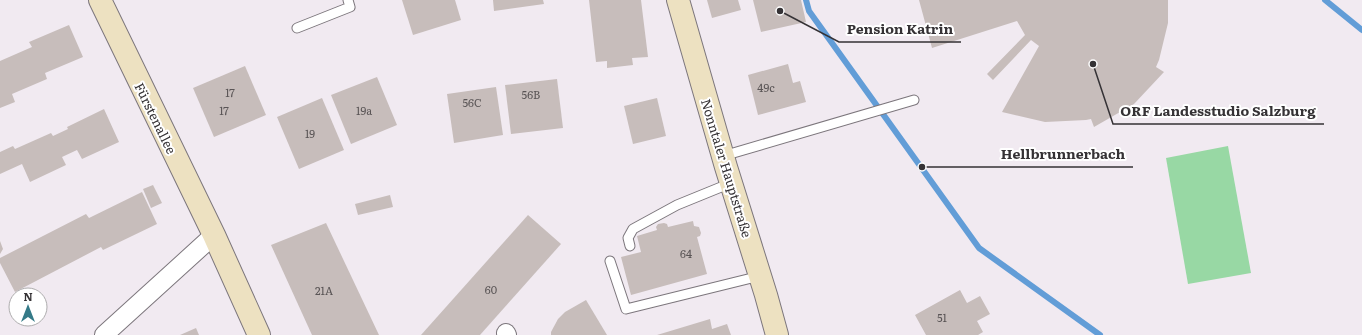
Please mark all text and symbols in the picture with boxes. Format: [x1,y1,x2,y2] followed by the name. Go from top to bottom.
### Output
[839,16,961,42] callout: Pension Katrin
[847,18,954,38] text: Pension Katrin
[131,79,182,157] street label: Fürstenallee
[757,79,775,95] house number: 49c
[225,84,235,100] house number: 17
[522,86,540,102] house number: 56B
[462,94,482,110] house number: 56C
[697,96,757,240] street label: Nonntaler Hauptstraße
[1113,98,1324,124] callout: ORF Landesstudio Salzburg
[1120,100,1316,120] text: ORF Landesstudio Salzburg
[219,102,229,118] house number: 17
[356,102,372,118] house number: 19a
[305,125,315,141] house number: 19
[993,141,1133,167] callout: Hellbrunnerbach
[1001,143,1126,163] text: Hellbrunnerbach
[680,245,692,261] house number: 64
[485,281,497,297] house number: 60
[315,282,333,298] house number: 21A
[8,287,48,327] north arrow
[23,288,33,304] text: N
[937,309,948,325] house number: 51

